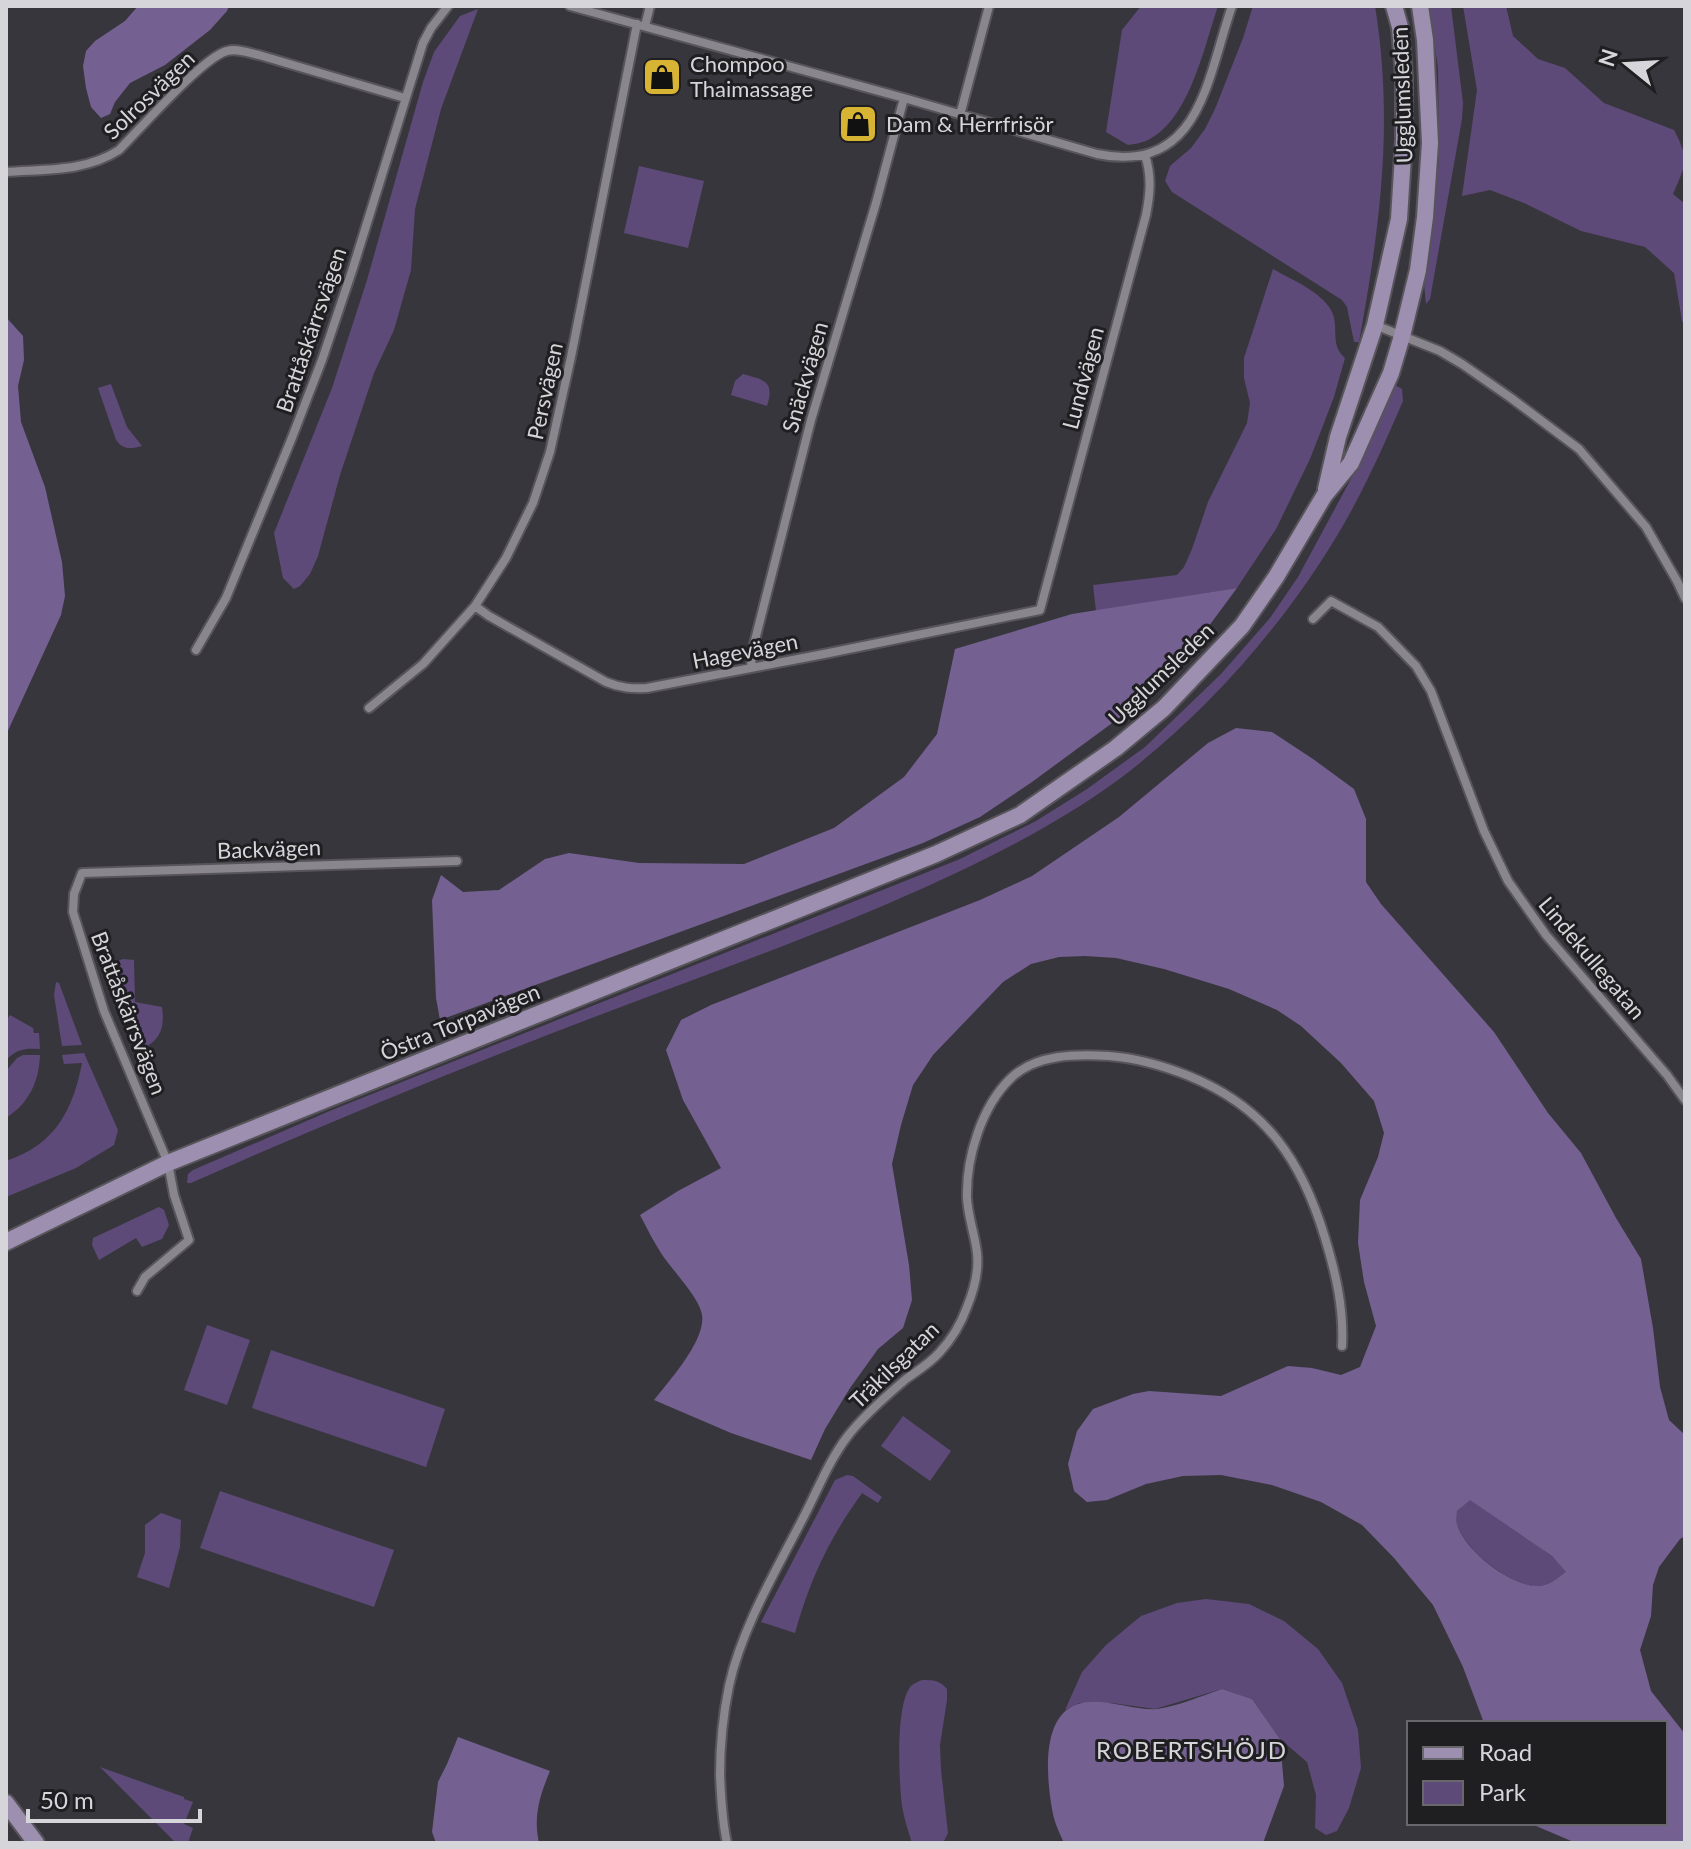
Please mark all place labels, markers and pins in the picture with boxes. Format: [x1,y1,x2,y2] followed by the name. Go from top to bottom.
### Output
[690,50,813,102] place label: Chompoo Thaimassage
[641,56,683,98] shop icon: Chompoo Thaimassage
[837,103,879,145] shop icon: Dam & Herrfrisör
[886,110,1054,137] place label: Dam & Herrfrisör

